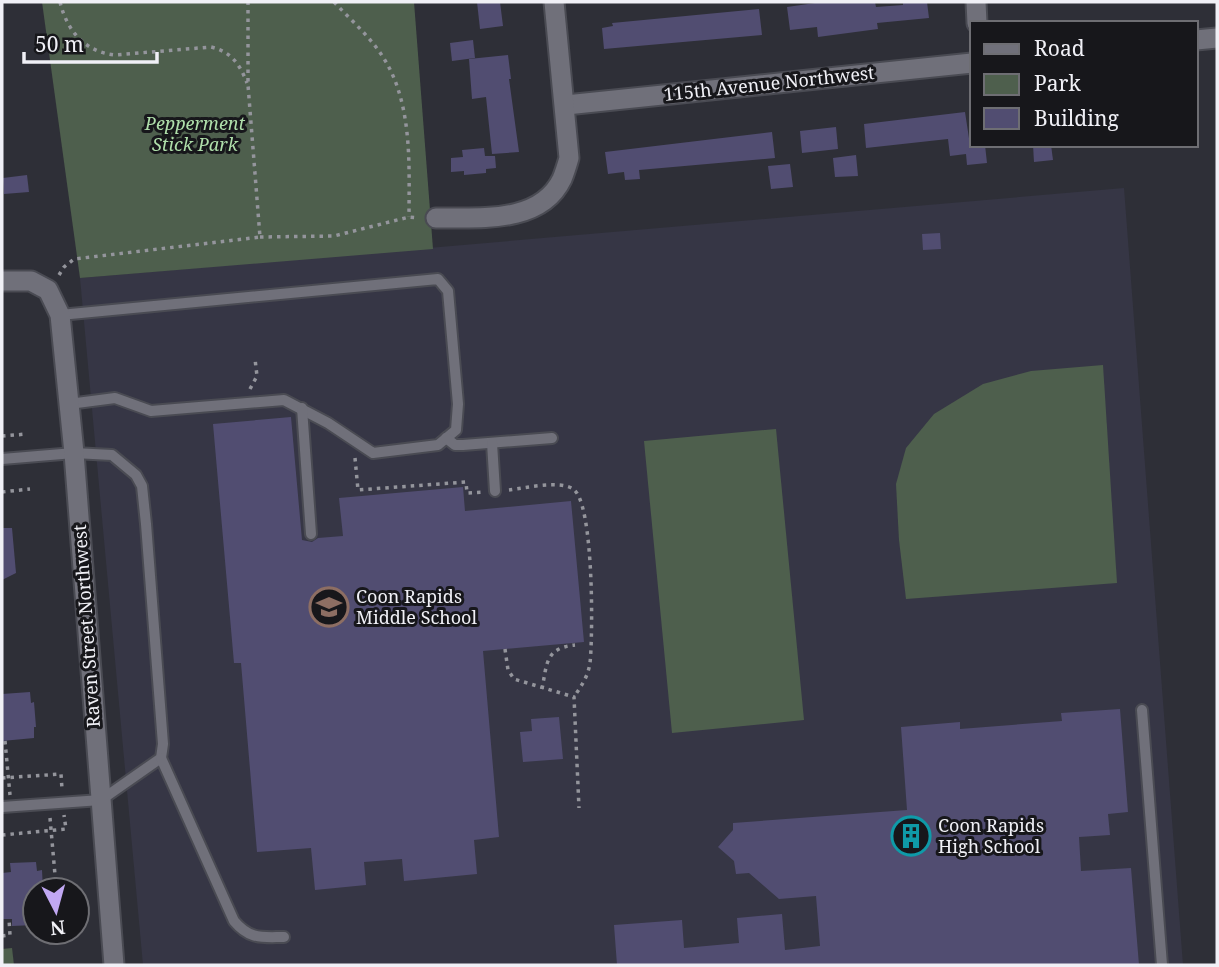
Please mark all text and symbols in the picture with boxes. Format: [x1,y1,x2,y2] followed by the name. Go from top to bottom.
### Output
[24,21,158,65] scale bar
[970,21,1198,147] legend
[35,30,84,58] text: 50 m
[1034,34,1085,62] text: Road
[662,60,875,106] street label: 115th Avenue Northwest
[1034,69,1081,97] text: Park
[1034,104,1119,132] text: Building
[144,111,246,156] park label: Pepperment Stick Park
[67,524,105,728] street label: Raven Street Northwest
[356,584,477,629] place label: Coon Rapids Middle School
[308,586,350,628] school or university icon: Coon Rapids Middle School
[938,813,1044,858] place label: Coon Rapids High School
[890,815,932,857] building icon: Coon Rapids High School
[21,876,91,946] north arrow
[49,914,67,942] text: N

